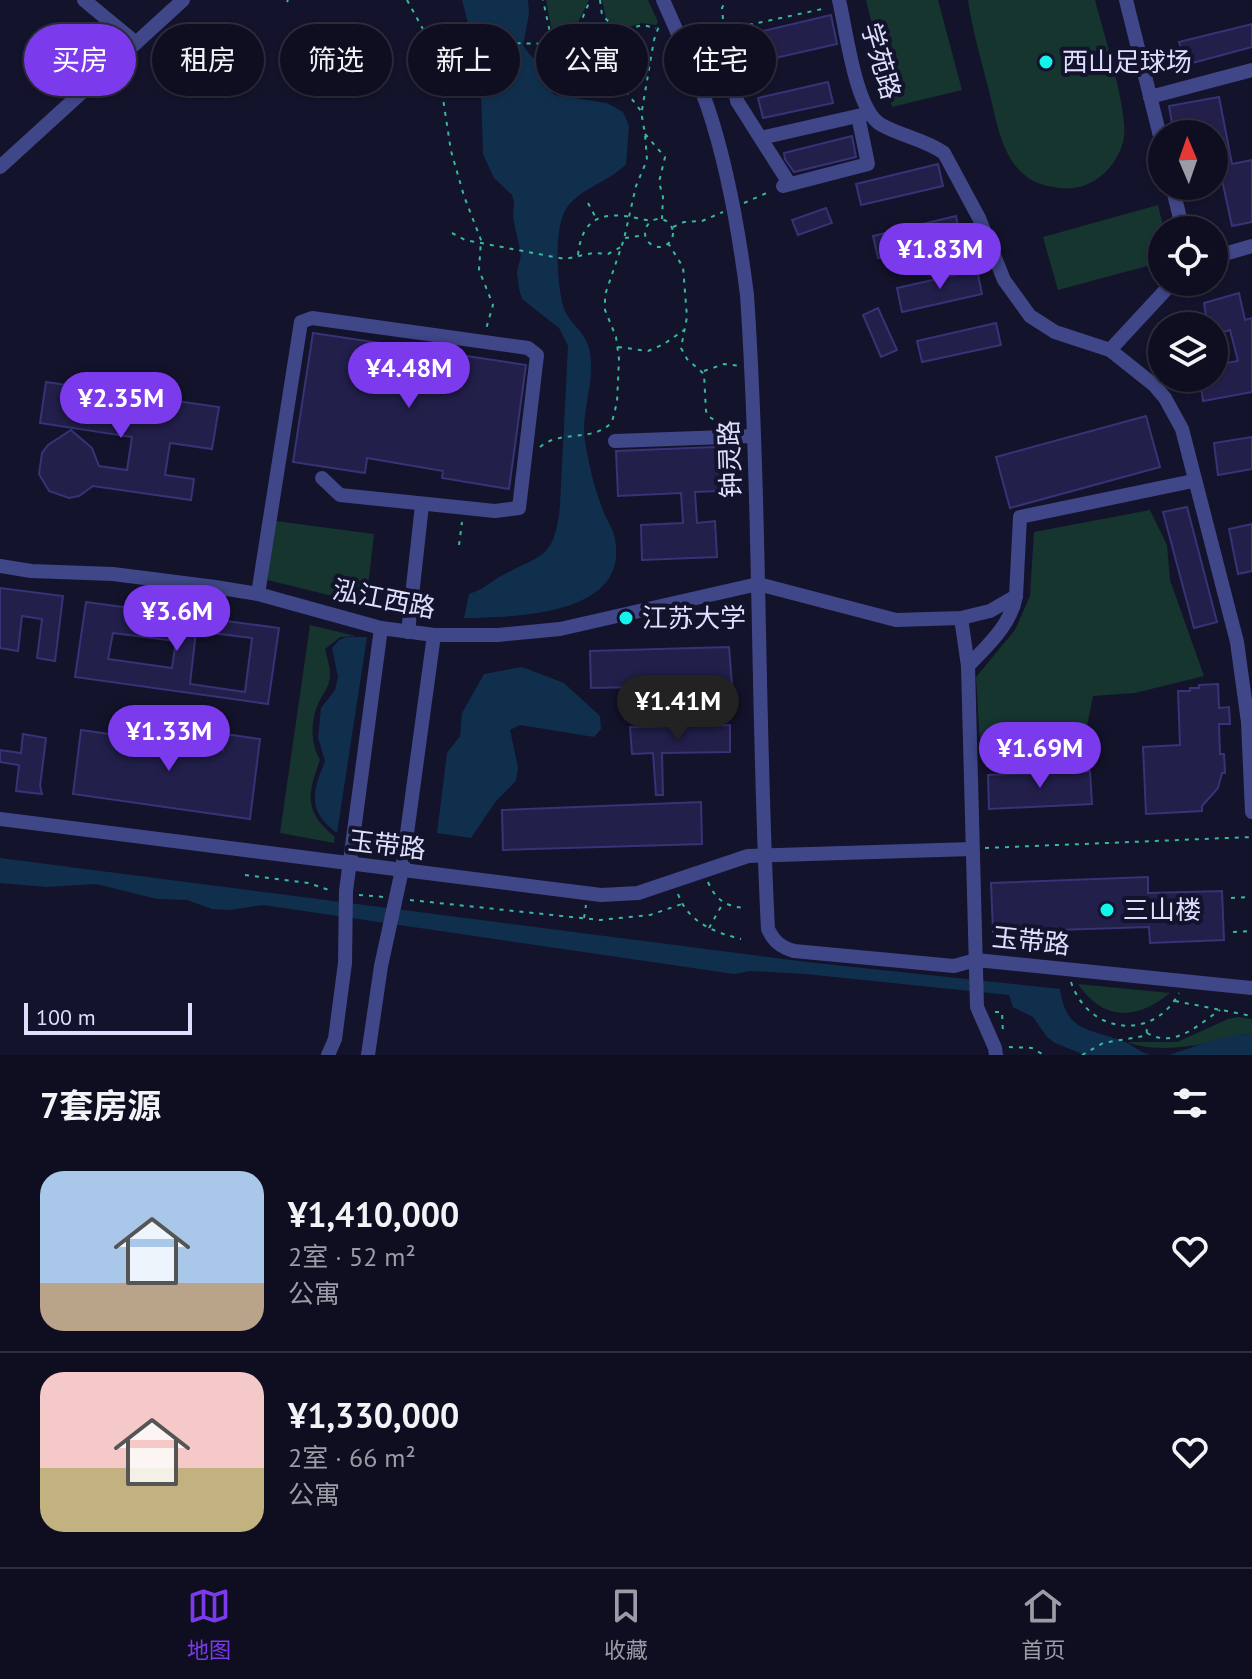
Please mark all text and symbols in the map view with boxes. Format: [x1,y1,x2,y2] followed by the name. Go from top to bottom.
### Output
[855,19,908,103] street label: 学苑路
[24,24,136,96] chip: 买房
[152,24,264,96] chip: 租房
[280,24,392,96] chip: 筛选
[408,24,520,96] chip: 新上
[536,24,648,96] chip: 公寓
[664,24,776,96] chip: 住宅
[1062,45,1192,78] place label: 西山足球场
[1037,53,1055,71] marker: 西山足球场
[1148,120,1228,200] north arrow
[1148,120,1228,392] map controls
[1148,216,1228,296] button: locate
[875,223,1005,291] pin: ¥1.83M
[897,232,983,265] text: ¥1.83M
[1148,312,1228,392] button: layers
[344,342,474,410] pin: ¥4.48M
[366,351,452,384] text: ¥4.48M
[56,372,186,440] pin: ¥2.35M
[78,381,164,414] text: ¥2.35M
[712,419,747,499] street label: 钟灵路
[330,572,438,625] street label: 泓江西路
[121,585,233,653] pin: ¥3.6M
[141,594,213,627] text: ¥3.6M
[642,601,746,634] place label: 江苏大学
[617,609,635,627] marker: 江苏大学
[613,675,743,743] pin: ¥1.41M
[635,684,721,717] text: ¥1.41M
[104,705,234,773] pin: ¥1.33M
[126,714,212,747] text: ¥1.33M
[975,722,1105,790] pin: ¥1.69M
[997,731,1083,764] text: ¥1.69M
[346,823,428,866] street label: 玉带路
[1123,893,1201,926] place label: 三山楼
[1098,901,1116,919] marker: 三山楼
[991,920,1072,961] street label: 玉带路
[24,999,192,1035] scale bar
[36,1003,96,1031] text: 100 m
[1168,1081,1212,1125] icon: filters
[40,1083,161,1127] text: 7套房源
[288,1192,459,1236] text: ¥1,410,000
[104,1203,200,1299] icon: home
[1168,1229,1212,1273] icon: heart
[288,1240,416,1273] text: 2室 · 52 m²
[288,1277,340,1310] text: 公寓
[288,1393,459,1437] text: ¥1,330,000
[104,1404,200,1500] icon: home
[1168,1430,1212,1474] icon: heart
[288,1441,416,1474] text: 2室 · 66 m²
[288,1478,340,1511] text: 公寓
[187,1584,231,1664] tab: 地图
[604,1584,648,1664] tab: 收藏
[1021,1584,1065,1664] tab: 首页

